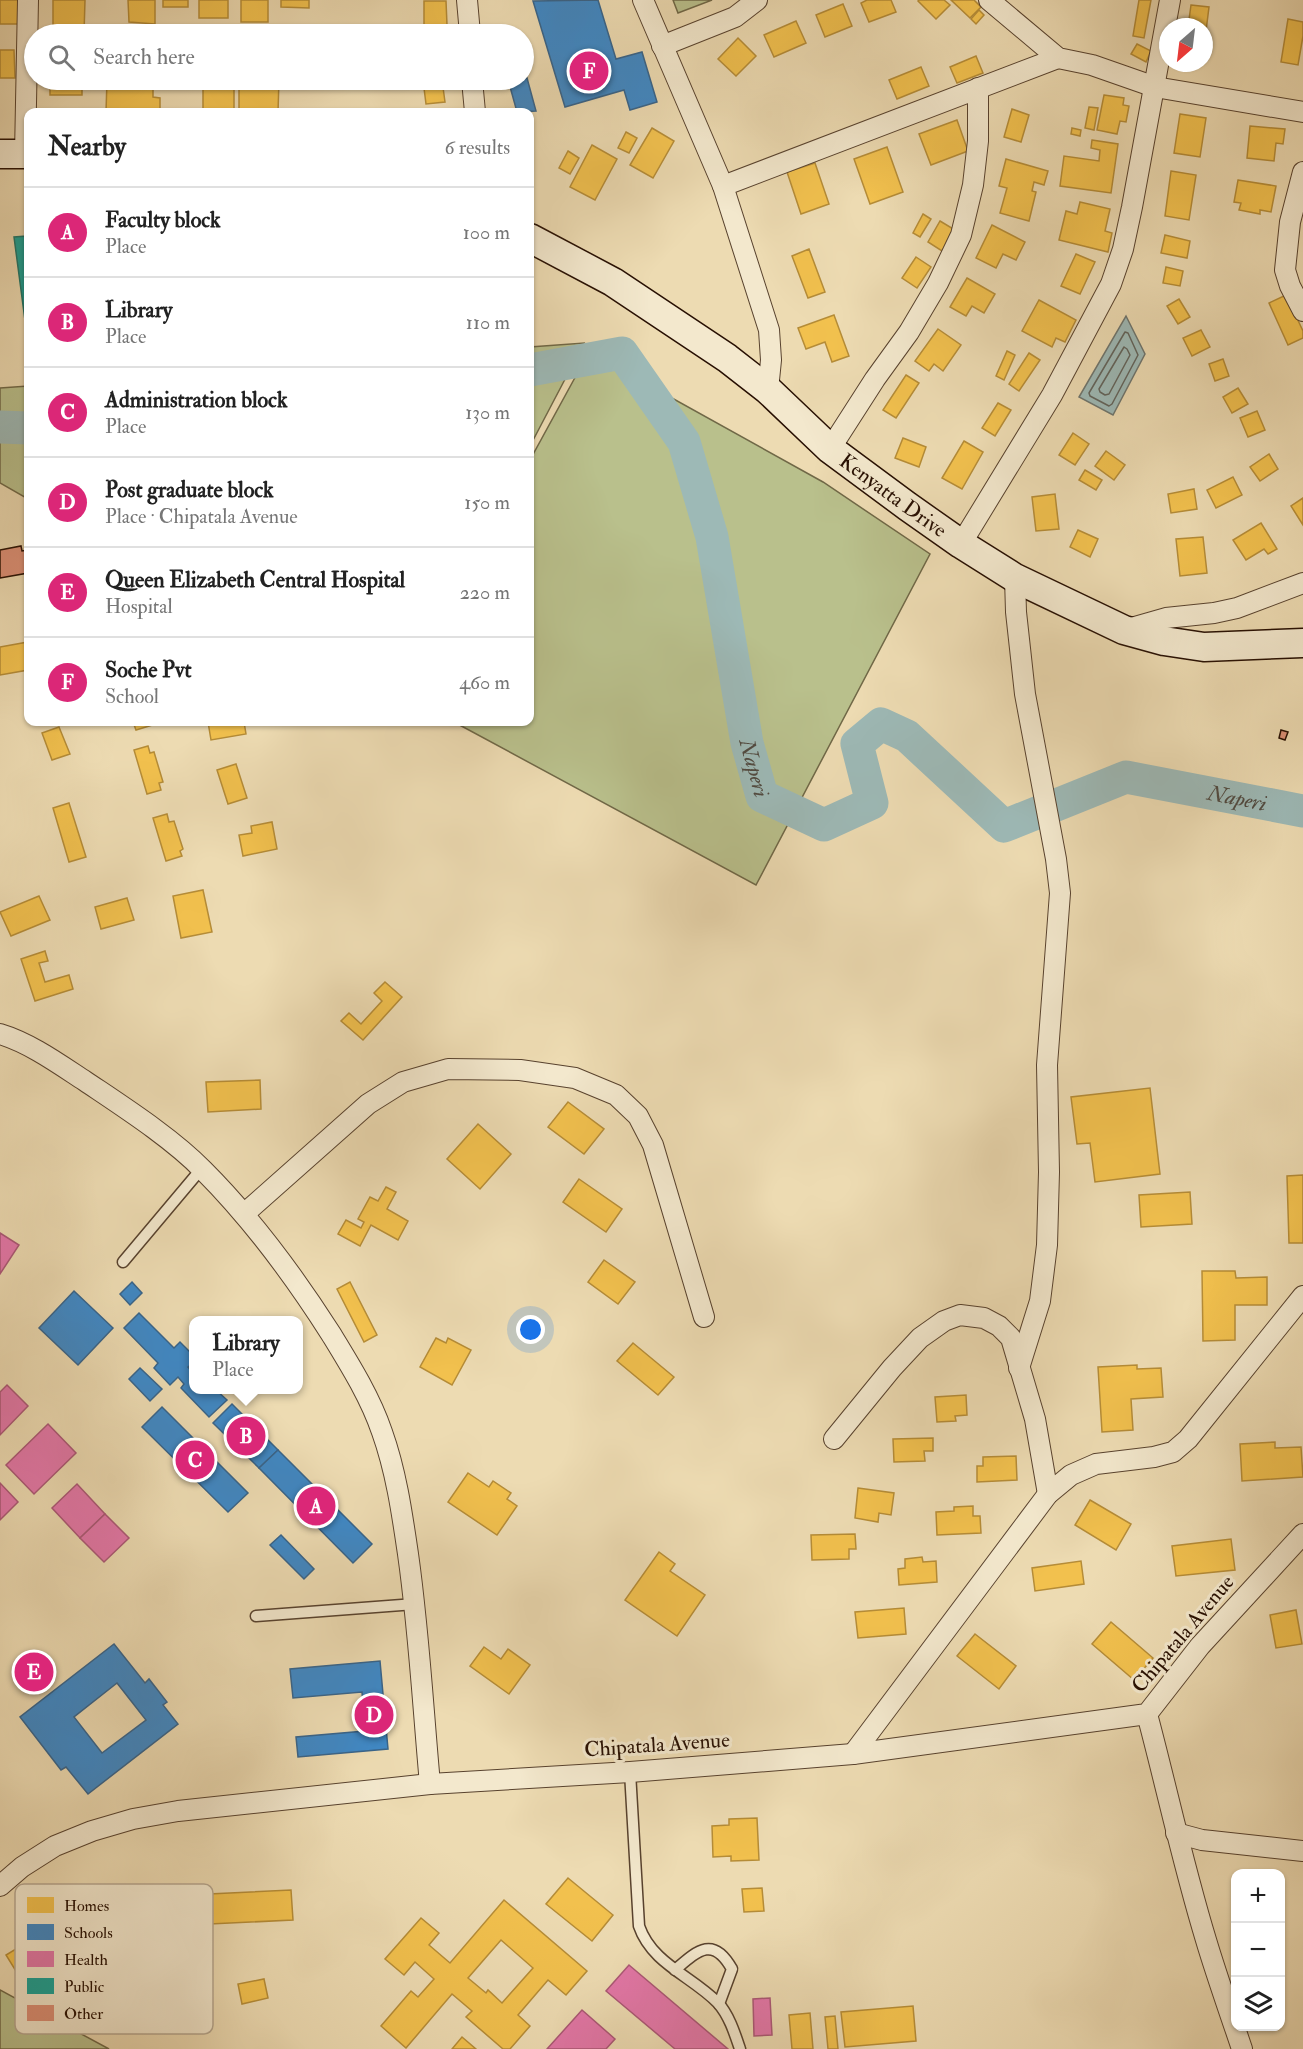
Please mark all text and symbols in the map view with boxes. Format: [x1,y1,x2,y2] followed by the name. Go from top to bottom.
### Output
[1159,18,1213,72] north arrow
[24,24,534,90] search box
[45,41,78,74] icon: search
[93,43,195,71] text: Search here
[570,48,608,94] pin: F
[48,131,126,163] text: Nearby
[444,135,510,160] text: 6 results
[105,206,221,234] text: Faculty block
[61,220,74,245] text: A
[463,220,510,245] text: 100 m
[105,234,146,259] text: Place
[105,296,173,324] text: Library
[61,310,74,335] text: B
[466,310,510,335] text: 110 m
[105,324,146,349] text: Place
[105,386,287,414] text: Administration block
[60,400,75,425] text: C
[465,400,510,425] text: 130 m
[105,414,146,439] text: Place
[834,447,952,544] street label: Kenyatta Drive
[105,476,274,504] text: Post graduate block
[59,490,76,515] text: D
[464,490,510,515] text: 150 m
[105,504,298,529] text: Place · Chipatala Avenue
[105,566,405,594] text: Queen Elizabeth Central Hospital
[60,580,75,605] text: E
[460,580,510,605] text: 220 m
[105,594,173,619] text: Hospital
[105,656,192,684] text: Soche Pvt
[61,670,74,695] text: F
[459,670,510,695] text: 460 m
[105,684,159,709] text: School
[732,735,776,800] water label: Naperi
[1204,779,1269,818] water label: Naperi
[516,1315,545,1344] your location
[189,1316,303,1394] popup
[212,1329,280,1357] text: Library
[212,1357,254,1382] text: Place
[226,1414,266,1458] pin: B
[176,1438,214,1482] pin: C
[296,1484,336,1528] pin: A
[1126,1569,1240,1699] street label: Chipatala Avenue
[15,1650,54,1694] pin: E
[354,1692,394,1738] pin: D
[583,1726,731,1764] street label: Chipatala Avenue
[1231,1869,1285,2031] map controls
[1231,1869,1285,1923] button: +
[15,1884,213,2034] legend
[64,1896,109,1916] text: Homes
[64,1923,113,1943] text: Schools
[1231,1923,1285,1977] button: −
[64,1950,108,1970] text: Health
[64,1977,105,1997] text: Public
[1231,1977,1285,2031] button: layers
[64,2004,103,2024] text: Other

